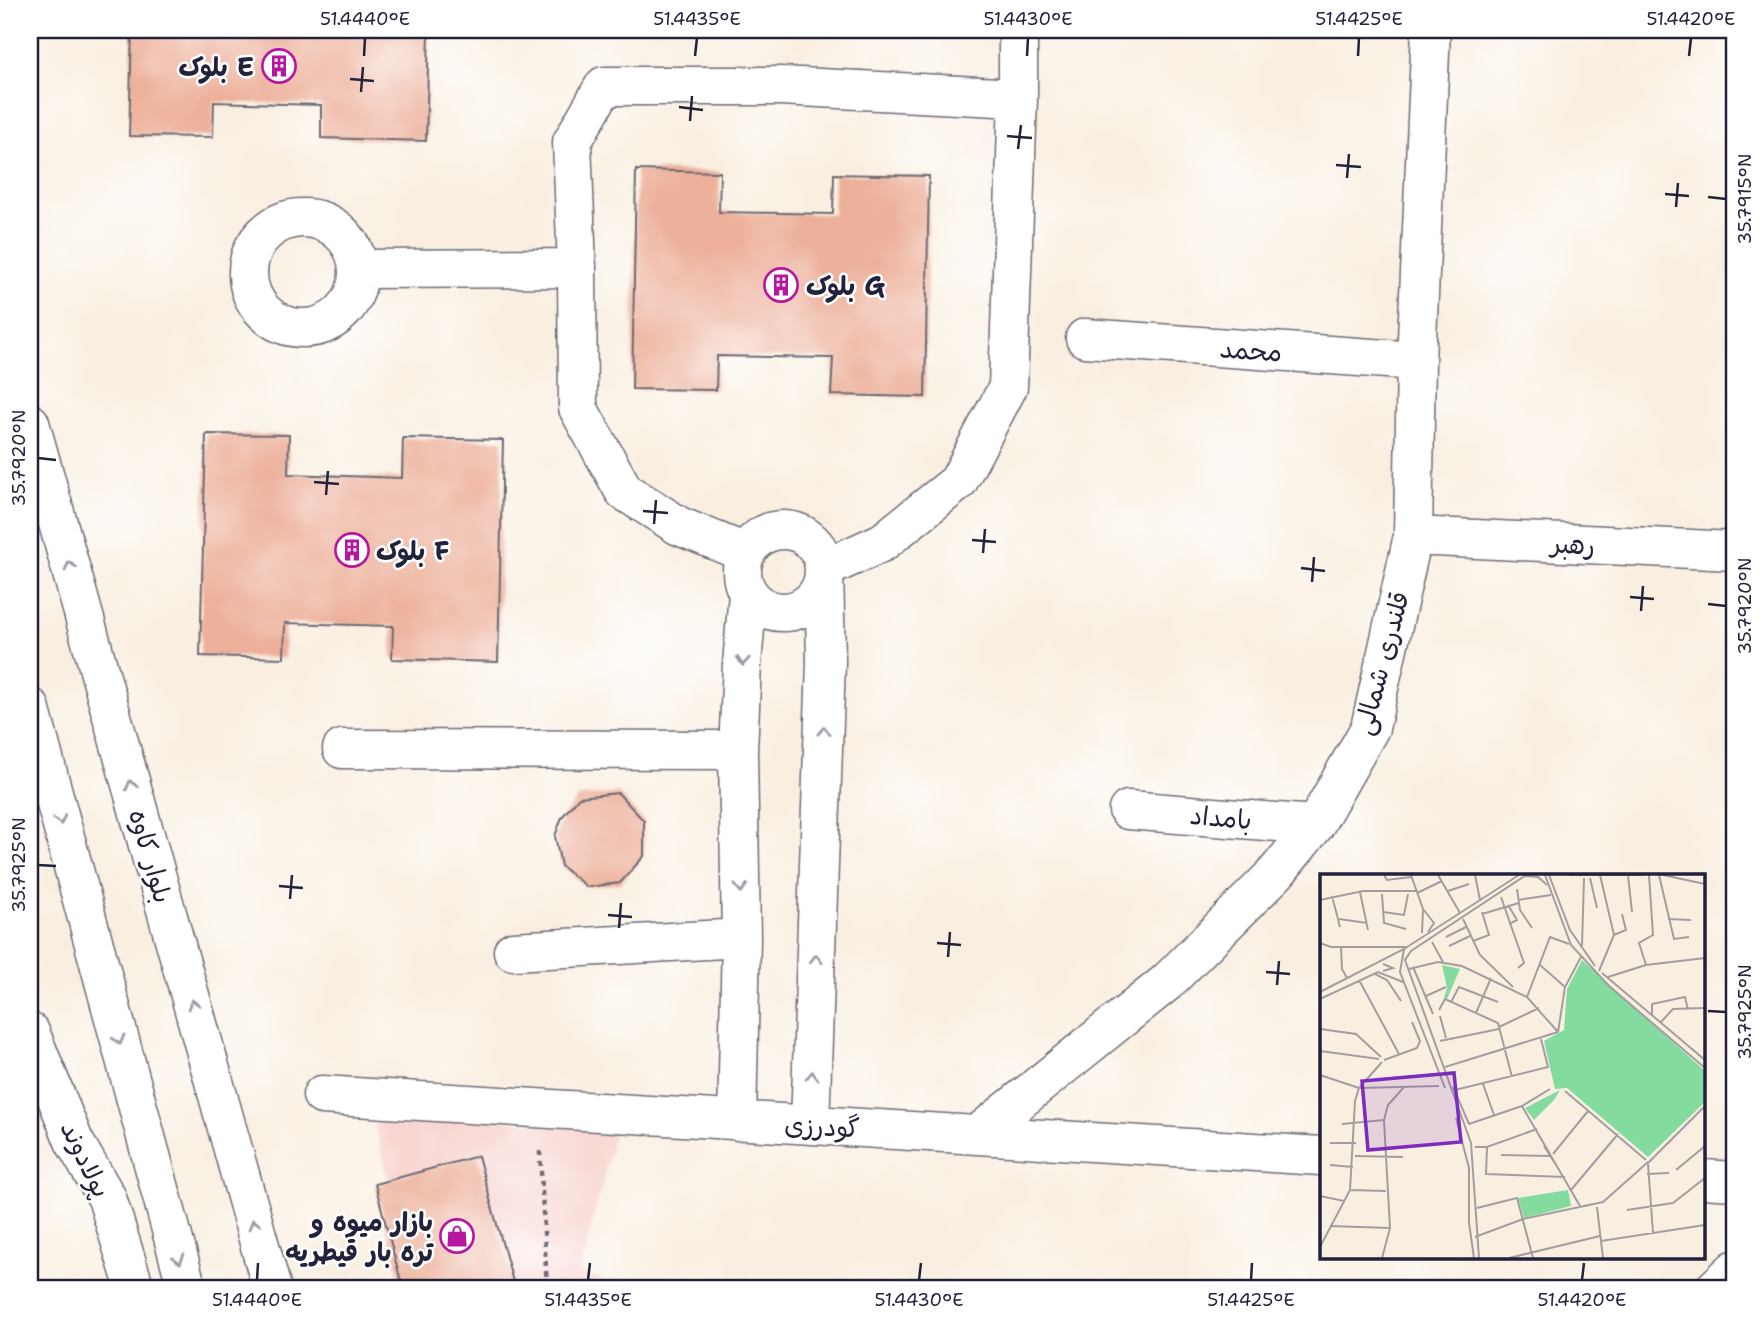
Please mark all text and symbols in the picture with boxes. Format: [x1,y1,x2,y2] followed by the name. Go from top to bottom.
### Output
[320,7,410,31] text: 51.4440°E
[653,7,741,31] text: 51.4435°E
[983,7,1073,31] text: 51.4430°E
[1315,7,1403,31] text: 51.4425°E
[1647,7,1735,31] text: 51.4420°E
[260,47,298,85] building icon: بلوک E
[179,49,254,84] place label: بلوک E
[1733,154,1757,244] text: 35.7915°N
[762,266,800,304] building icon: بلوک G
[806,268,885,303] place label: بلوک G
[1218,330,1284,370] street label: محمد
[7,410,31,506] text: 35.7920°N
[1548,525,1596,563] street label: رهبر
[333,531,371,569] building icon: بلوک F
[376,533,449,568] place label: بلوک F
[1733,558,1757,654] text: 35.7920°N
[64,561,78,573] one-way arrow
[1345,587,1417,739] street label: قلندری شمالی
[736,655,751,666] one-way arrow
[817,726,832,737] one-way arrow
[125,780,140,792] one-way arrow
[1189,797,1253,837] street label: بامداد
[121,805,181,907] street label: بلوار کاوه
[52,814,66,826] one-way arrow
[7,817,31,913] text: 35.7925°N
[1320,874,1704,1260] inset map
[733,883,749,894] one-way arrow
[809,953,824,964] one-way arrow
[1733,964,1757,1060] text: 35.7925°N
[186,999,201,1011] one-way arrow
[111,1033,126,1045] one-way arrow
[804,1070,819,1081] one-way arrow
[784,1107,860,1145] street label: گودرزی
[52,1115,120,1203] street label: پولادوند
[285,1204,434,1269] place label: بازار میوه و تره بار قیطریه
[438,1217,476,1255] shop icon: بازار میوه و تره بار قیطریه
[248,1218,262,1230] one-way arrow
[171,1253,185,1265] one-way arrow
[212,1288,302,1312] text: 51.4440°E
[544,1288,632,1312] text: 51.4435°E
[874,1288,964,1312] text: 51.4430°E
[1207,1288,1295,1312] text: 51.4425°E
[1538,1288,1626,1312] text: 51.4420°E

